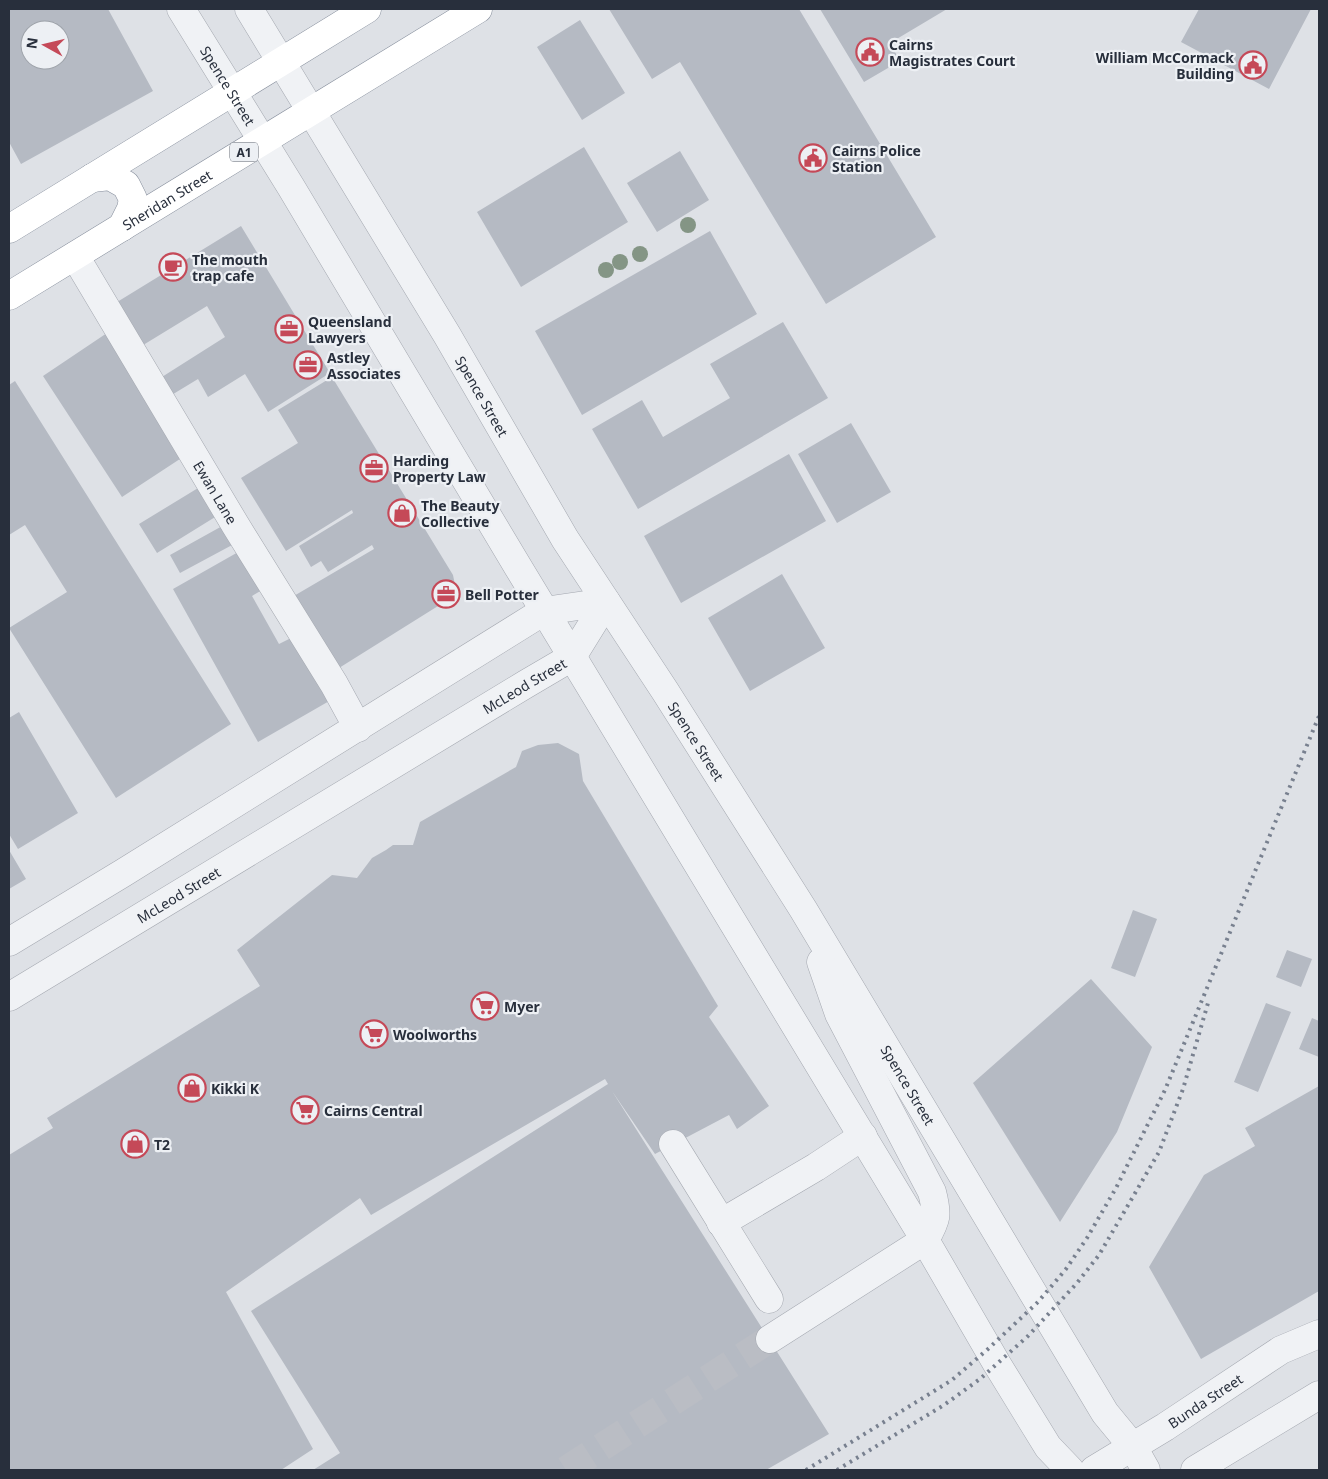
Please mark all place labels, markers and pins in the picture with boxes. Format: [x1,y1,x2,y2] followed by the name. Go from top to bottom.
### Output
[889,35,1015,70] place label: Cairns Magistrates Court
[855,37,885,67] public building icon: Cairns Magistrates Court
[1096,48,1234,83] place label: William McCormack Building
[1238,50,1268,80] public building icon: William McCormack Building
[832,141,921,176] place label: Cairns Police Station
[798,143,828,173] public building icon: Cairns Police Station
[192,250,268,285] place label: The mouth trap cafe
[158,252,188,282] cafe icon: The mouth trap cafe
[308,312,392,347] place label: Queensland Lawyers
[274,314,304,344] office icon: Queensland Lawyers
[327,348,401,383] place label: Astley Associates
[293,350,323,380] office icon: Astley Associates
[393,451,486,486] place label: Harding Property Law
[359,453,389,483] office icon: Harding Property Law
[421,496,499,531] place label: The Beauty Collective
[387,498,417,528] shop icon: The Beauty Collective
[431,579,461,609] office icon: Bell Potter
[465,585,540,604] place label: Bell Potter
[470,991,500,1021] supermarket icon: Myer
[504,997,541,1016] place label: Myer
[359,1019,389,1049] supermarket icon: Woolworths
[393,1025,477,1044] place label: Woolworths
[177,1073,207,1103] shop icon: Kikki K
[211,1079,260,1098] place label: Kikki K
[290,1095,320,1125] supermarket icon: Cairns Central
[324,1101,423,1120] place label: Cairns Central
[120,1129,150,1159] shop icon: T2
[154,1135,170,1154] place label: T2

